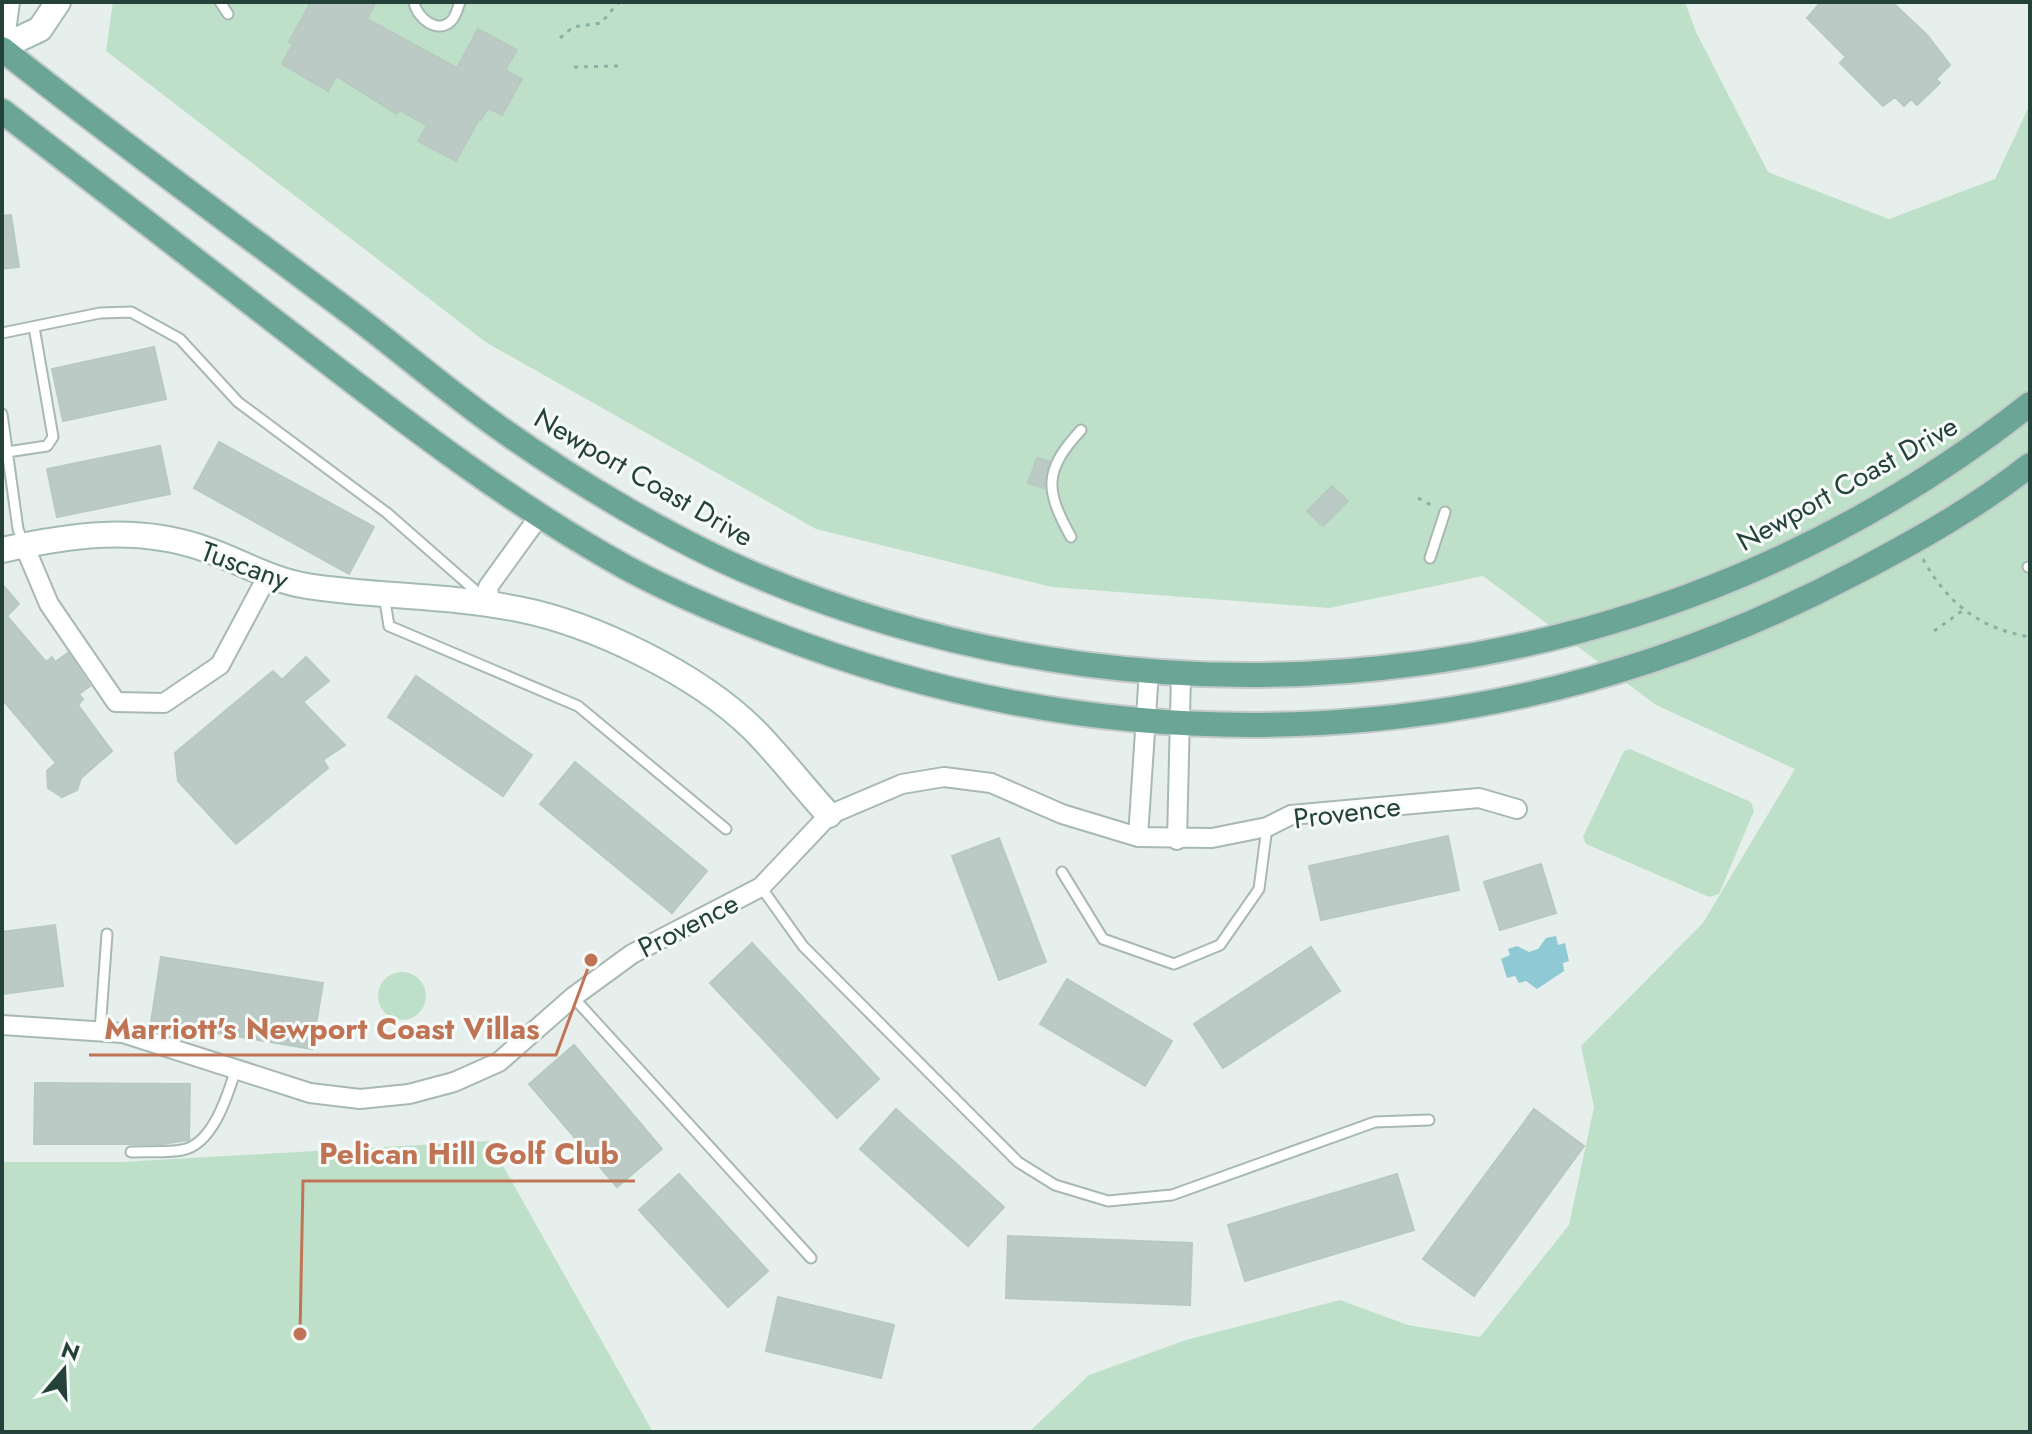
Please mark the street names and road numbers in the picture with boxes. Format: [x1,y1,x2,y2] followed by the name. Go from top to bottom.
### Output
[526,398,761,557] street label: Newport Coast Drive
[1729,406,1965,561] street label: Newport Coast Drive
[195,531,295,600] street label: Tuscany
[1291,786,1403,839] street label: Provence
[631,883,746,968] street label: Provence

